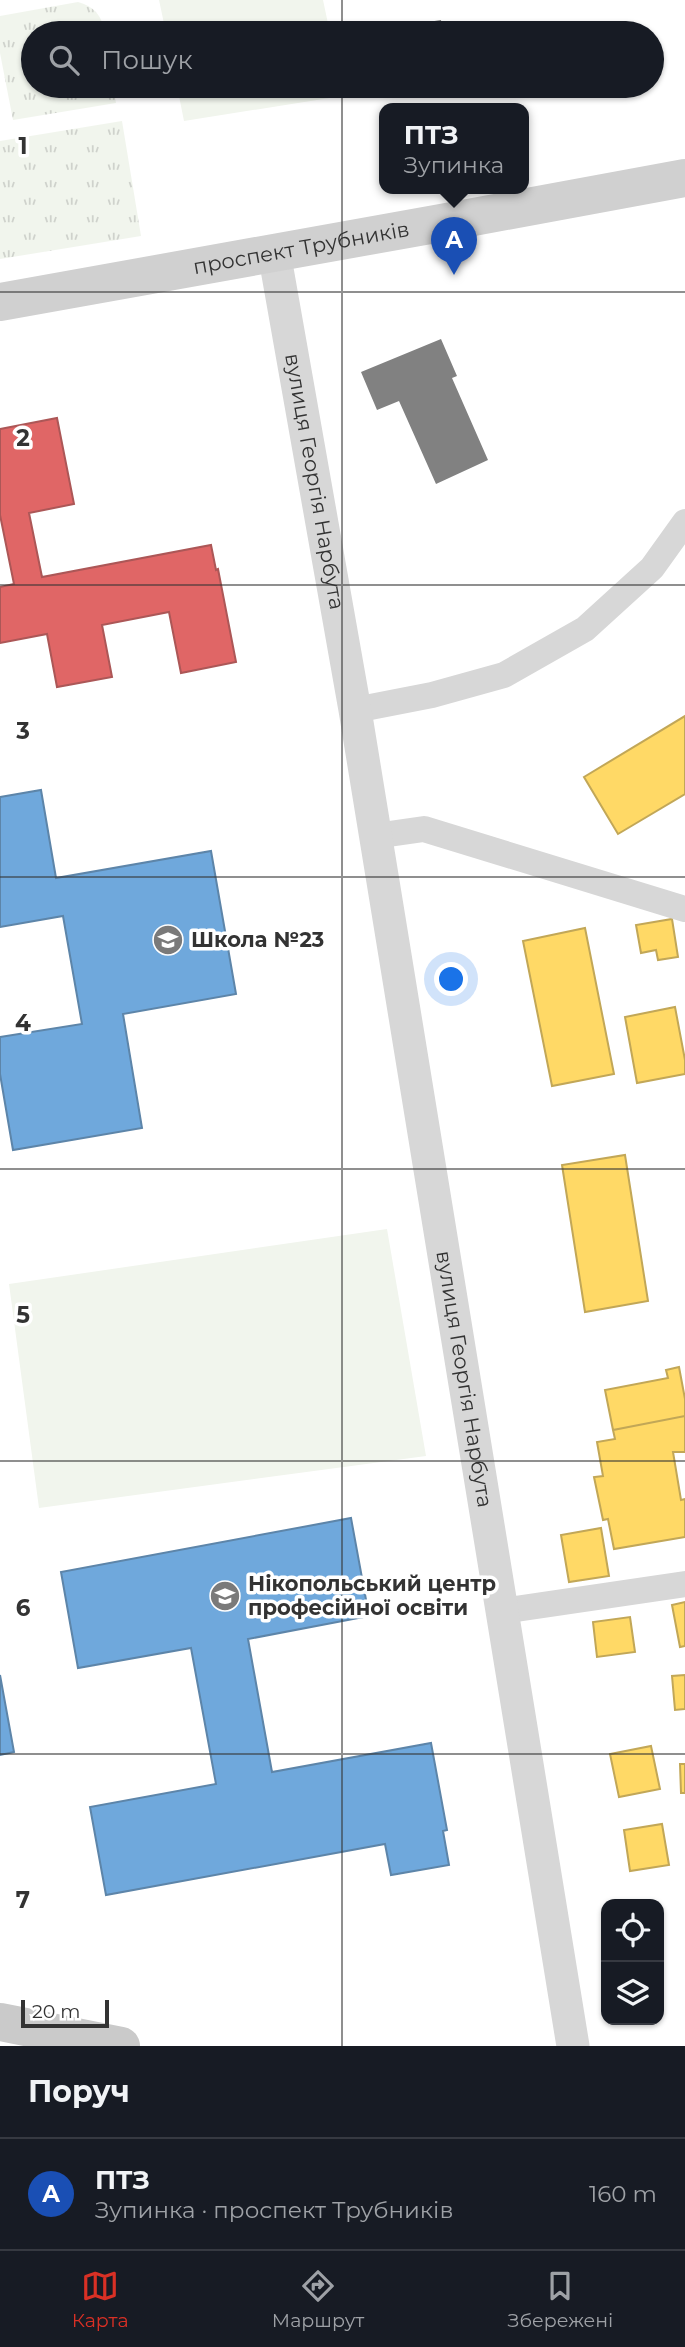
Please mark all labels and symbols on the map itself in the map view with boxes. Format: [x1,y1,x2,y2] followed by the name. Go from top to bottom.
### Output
[18,132,28,160] text: 1
[191,216,411,279] street label: проспект Трубників
[431,217,477,275] pin: A
[280,351,350,612] street label: вулиця Георгія Нарбута
[16,424,30,452] text: 2
[15,717,30,745] text: 3
[151,923,185,957] school or university icon: Школа №23
[191,927,324,952] place label: Школа №23
[434,962,468,996] your location
[15,1009,31,1037] text: 4
[431,1249,498,1509] street label: вулиця Георгія Нарбута
[16,1301,30,1329] text: 5
[248,1571,496,1620] place label: Нікопольський центр професійної освіти
[208,1579,242,1613] school or university icon: Нікопольський центр професійної освіти
[16,1594,31,1622] text: 6
[16,1886,30,1914] text: 7
[21,1997,108,2029] scale bar

